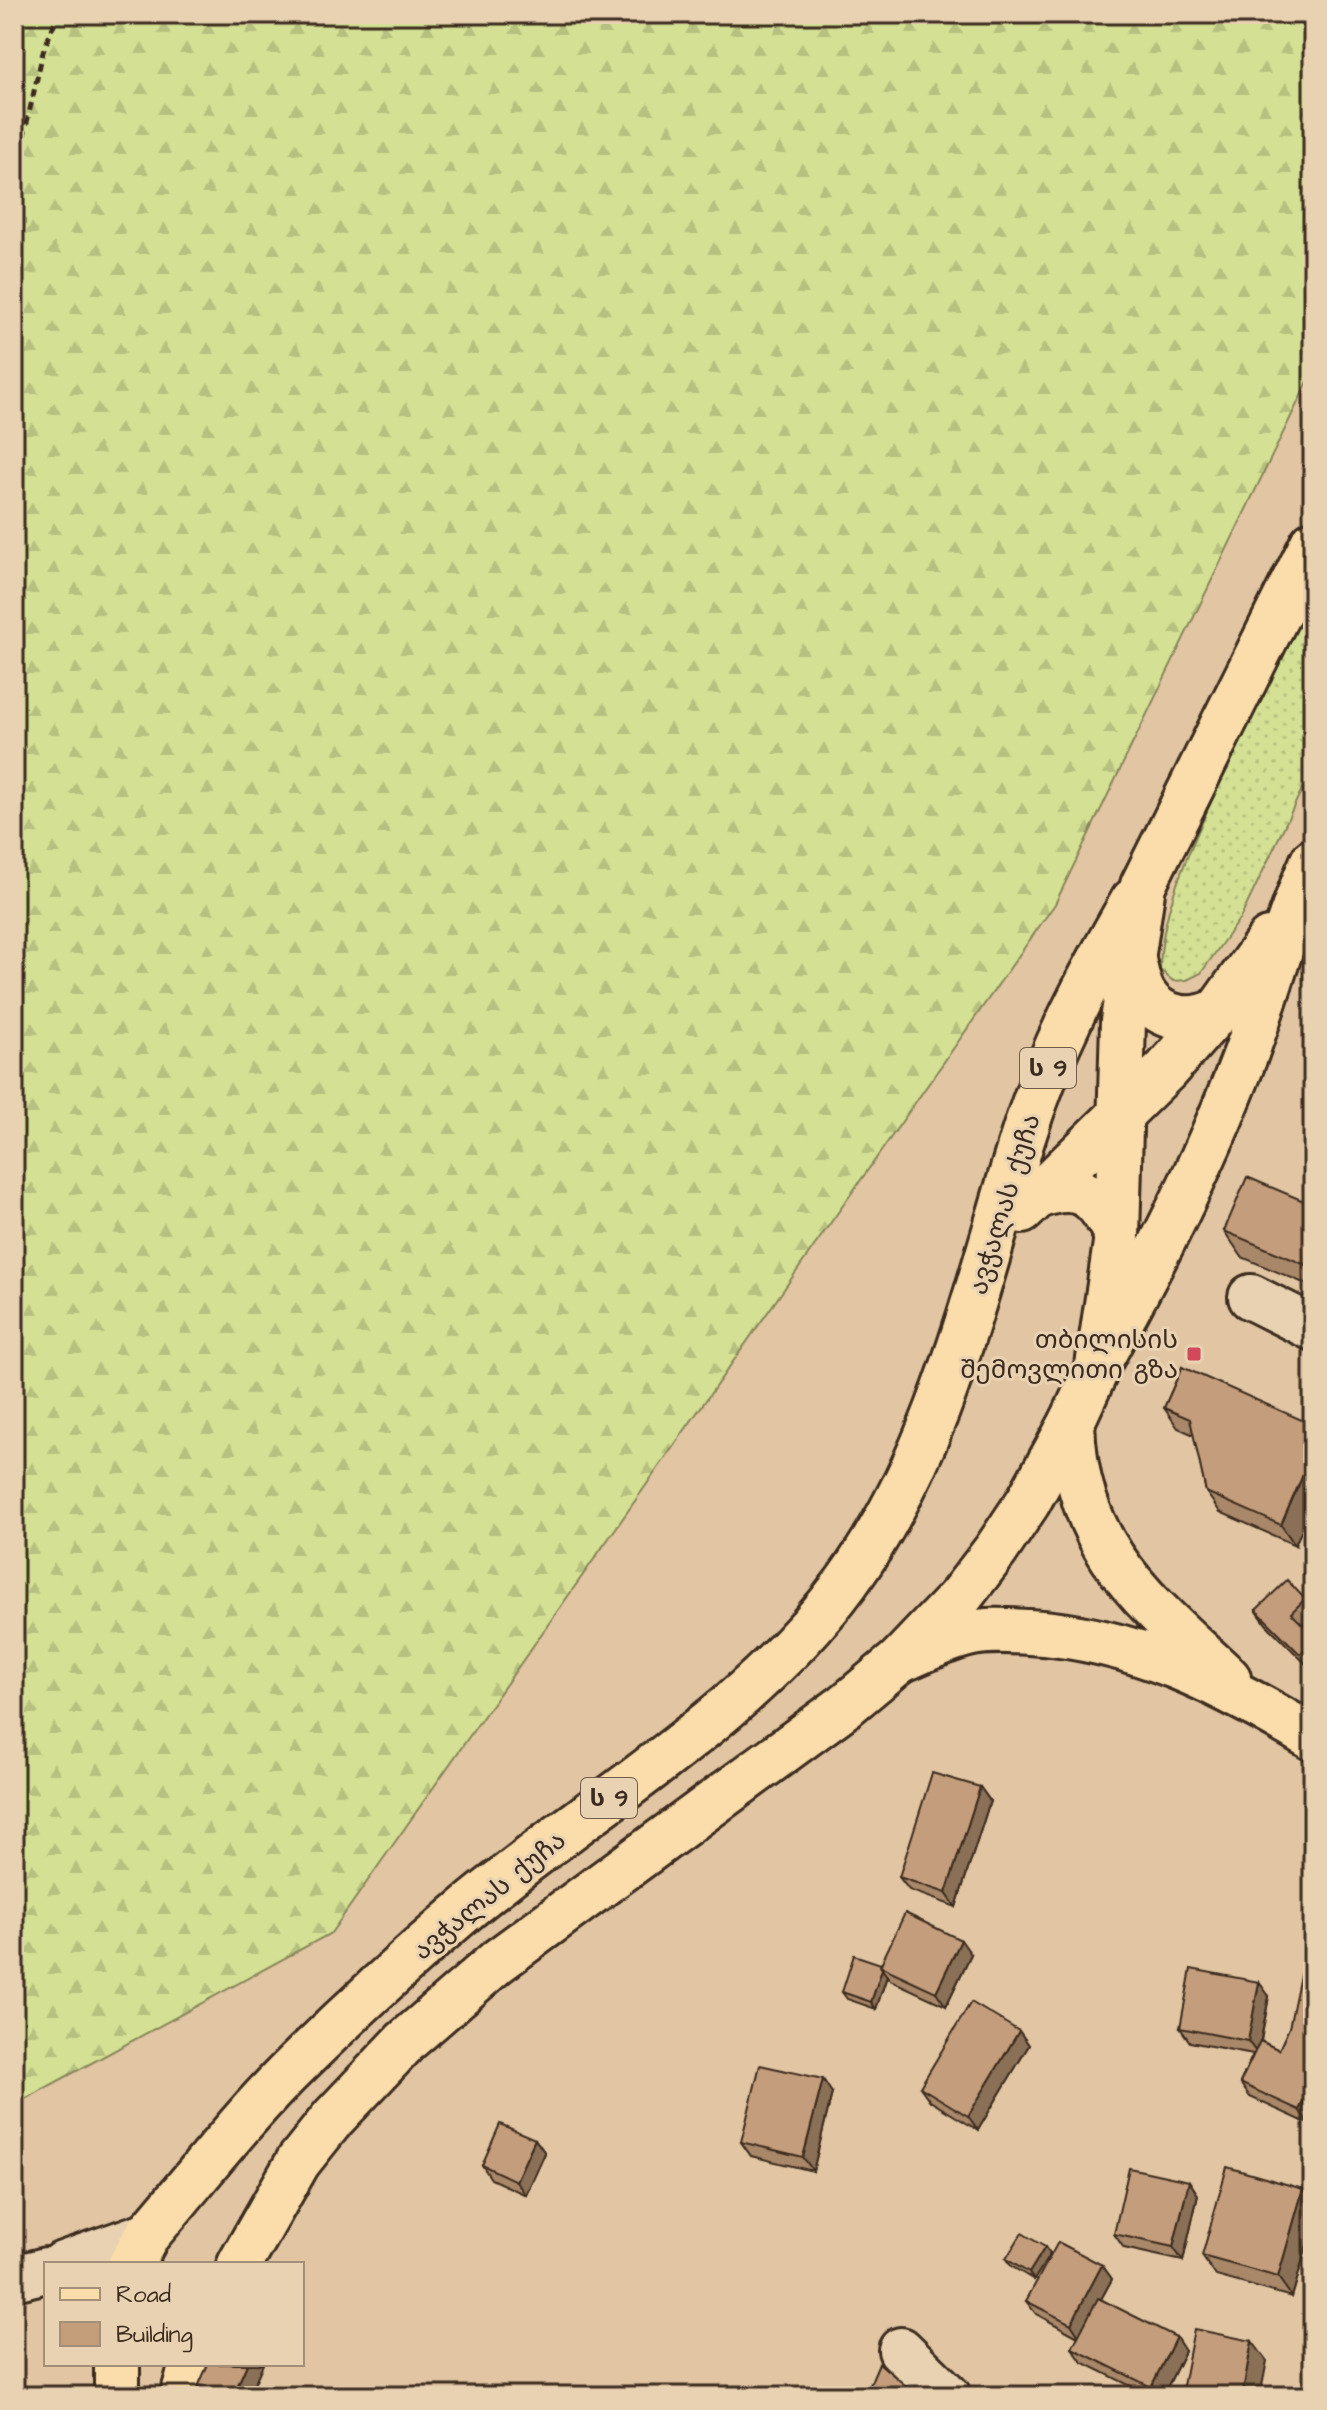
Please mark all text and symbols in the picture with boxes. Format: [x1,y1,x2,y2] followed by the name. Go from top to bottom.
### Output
[1020,1048,1076,1088] road number: ს 9
[960,1109,1050,1299] street label: ავჭალას ქუჩა
[960,1322,1178,1388] place label: თბილისის შემოვლითი გზა
[1185,1345,1203,1363] marker: თბილისის შემოვლითი გზა
[581,1778,637,1818] road number: ს 9
[406,1823,574,1969] street label: ავჭალას ქუჩა
[44,2262,304,2366] legend
[116,2278,171,2312] text: Road
[116,2318,193,2353] text: Building

